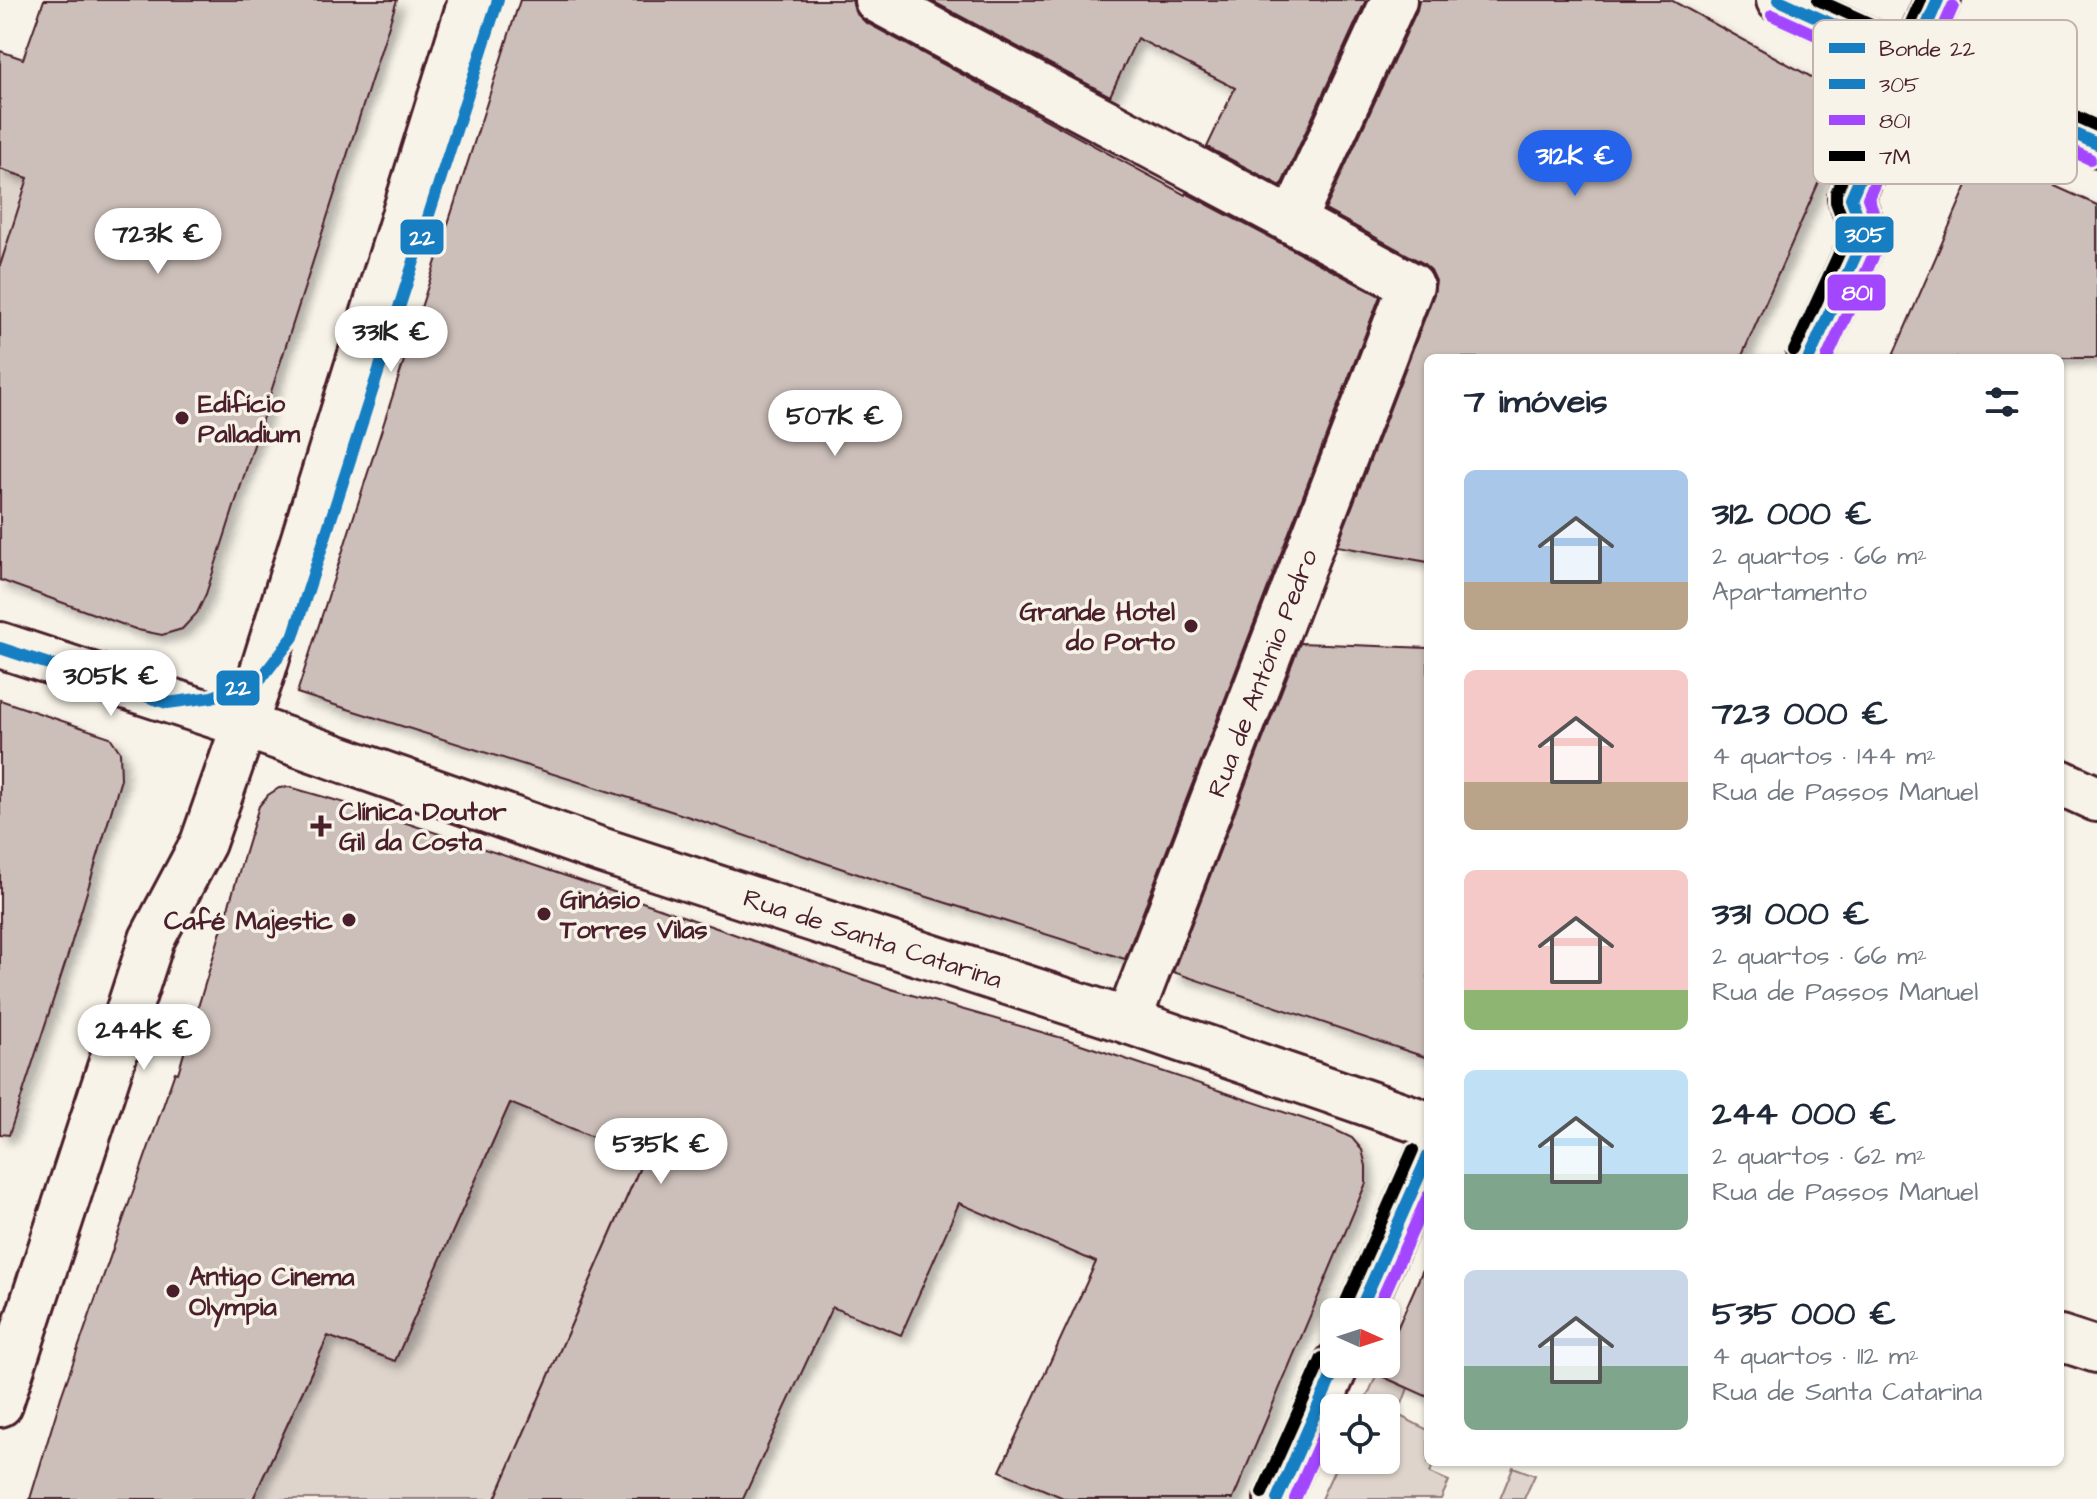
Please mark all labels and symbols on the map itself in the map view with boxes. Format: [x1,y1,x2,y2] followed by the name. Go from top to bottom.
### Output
[1813,20,2077,184] legend
[1879,34,1976,65] text: Bonde 22
[1879,70,1920,101] text: 305
[1879,106,1910,137] text: 801
[1510,130,1640,198] pin: 312K €
[1879,142,1911,173] text: 7M
[93,208,223,276] pin: 723K €
[1834,215,1895,254] line badge: 305
[399,218,445,256] line badge: 22
[1844,220,1886,251] text: 305
[408,223,435,254] text: 22
[1826,273,1887,312] line badge: 801
[1842,278,1873,309] text: 801
[326,306,456,374] pin: 331K €
[198,386,301,452] place label: Edifício Palladium
[770,390,900,458] pin: 507K €
[173,409,191,427] marker: Edifício Palladium
[1199,544,1327,803] street label: Rua de António Pedro
[1020,594,1175,660] place label: Grande Hotel do Porto
[1182,617,1200,635] marker: Grande Hotel do Porto
[46,650,176,718] pin: 305K €
[215,669,261,707] line badge: 22
[224,673,251,704] text: 22
[339,794,507,860] place label: Clínica Doutor Gil da Costa
[310,815,332,837] marker: Clínica Doutor Gil da Costa
[739,880,1007,998] street label: Rua de Santa Catarina
[559,882,708,948] place label: Ginásio Torres Vilas
[164,903,334,939] place label: Café Majestic
[535,905,553,923] marker: Ginásio Torres Vilas
[340,911,358,929] marker: Café Majestic
[79,1004,209,1072] pin: 244K €
[596,1118,726,1186] pin: 535K €
[189,1259,355,1328] place label: Antigo Cinema Olympia
[164,1282,182,1300] marker: Antigo Cinema Olympia
[1320,1298,1400,1378] north arrow

